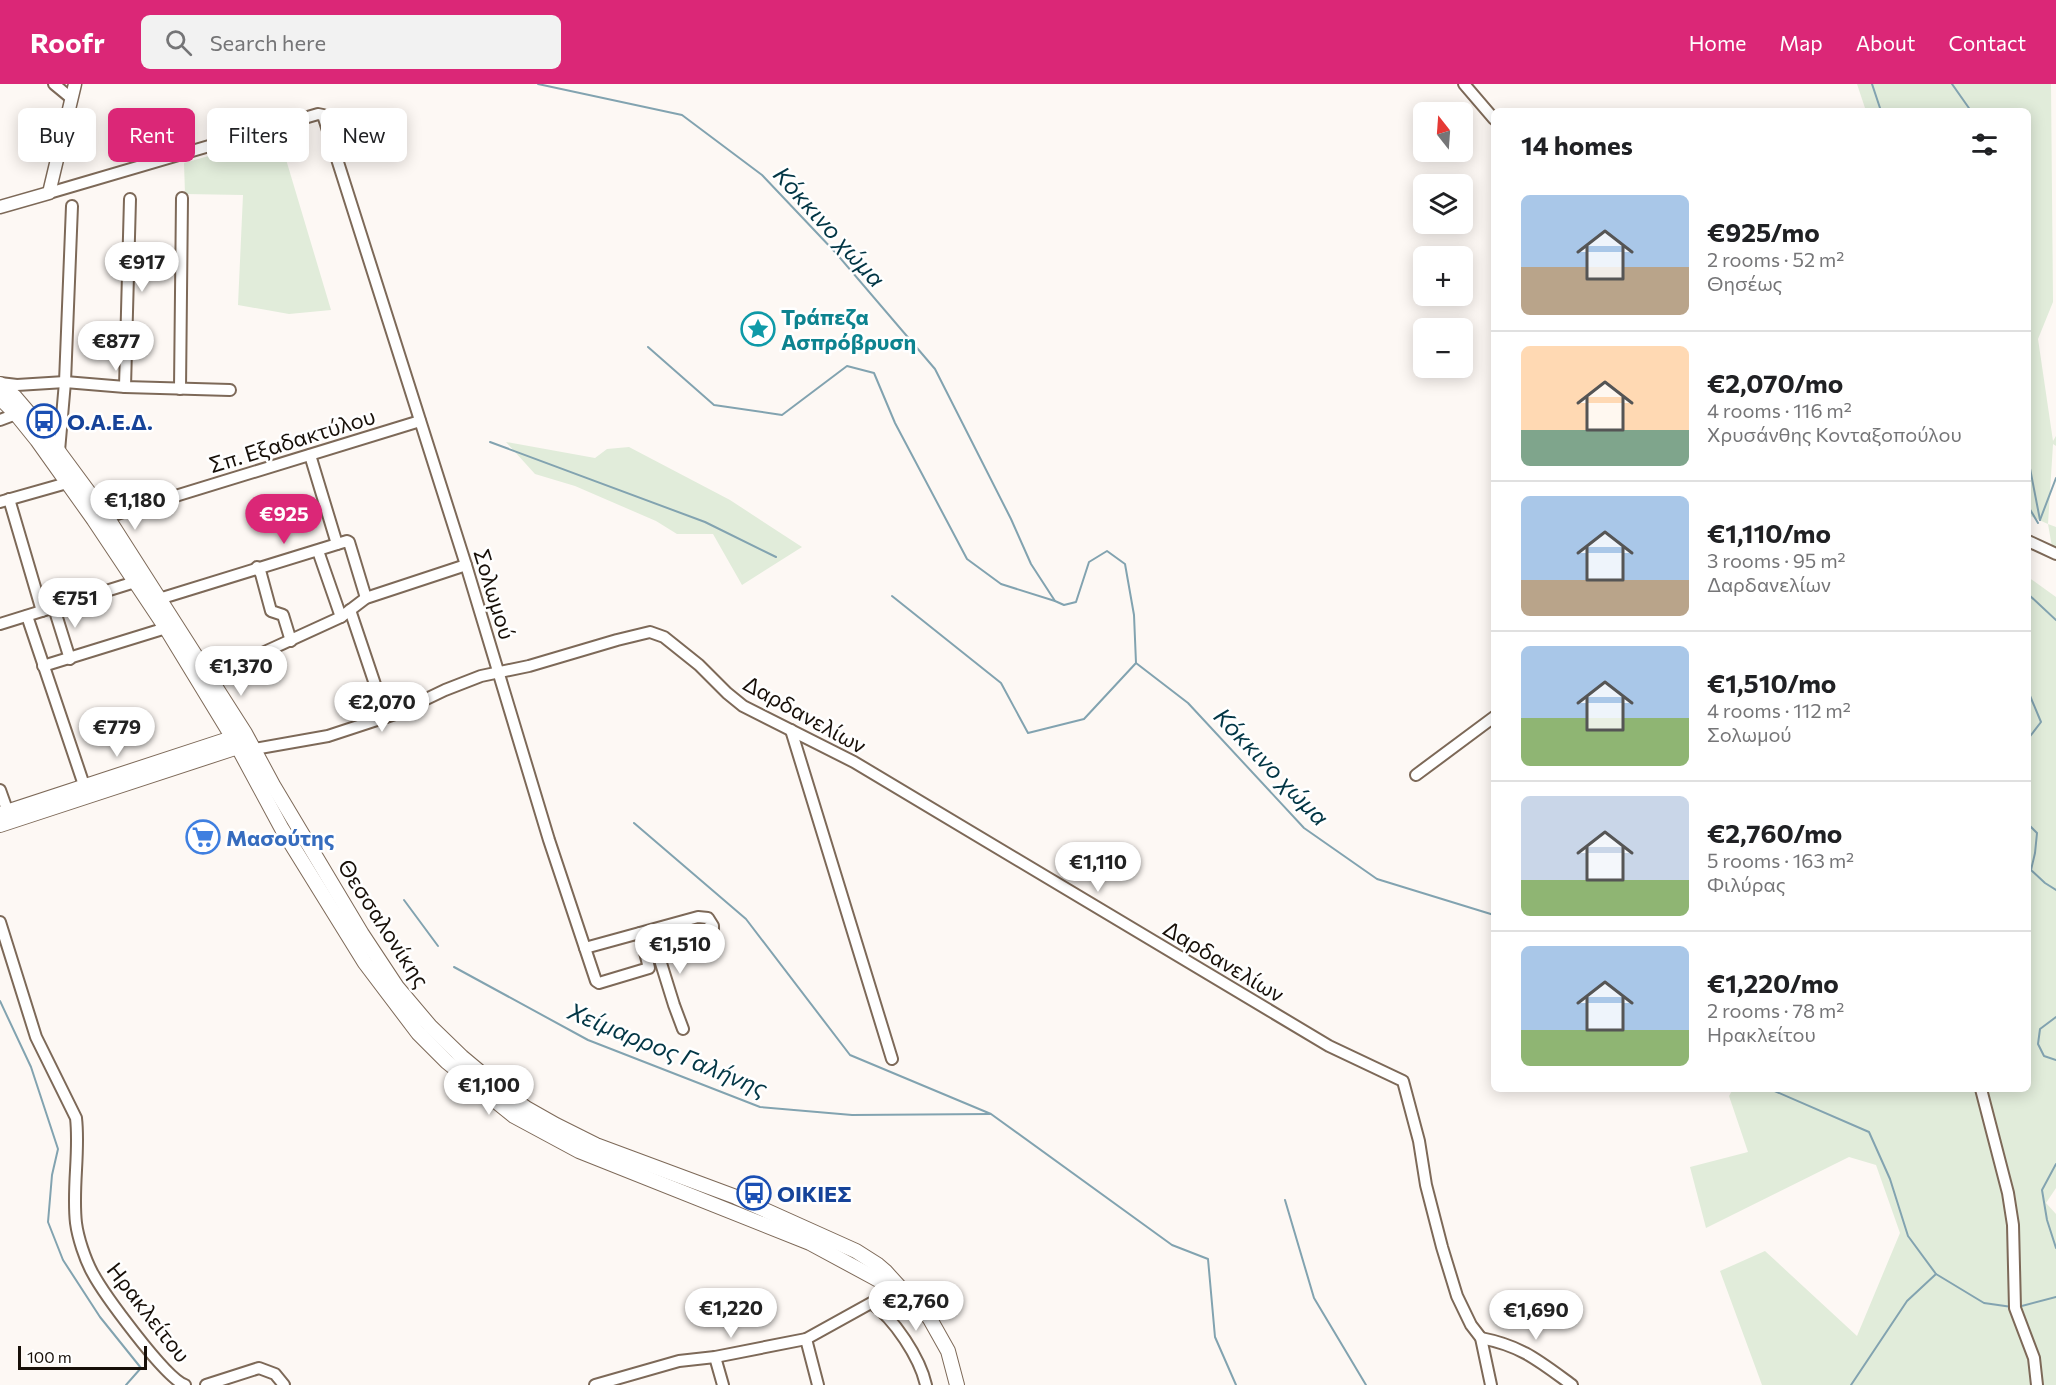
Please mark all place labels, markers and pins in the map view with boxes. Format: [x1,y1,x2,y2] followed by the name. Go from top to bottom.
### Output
[106,242,178,293] pin: €917
[781,303,916,355] place label: Τράπεζα Ασπρόβρυση
[740,311,776,347] place icon: Τράπεζα Ασπρόβρυση
[80,321,152,372] pin: €877
[26,403,62,439] bus stop icon: Ο.Α.Ε.Δ.
[67,408,153,435] place label: Ο.Α.Ε.Δ.
[86,480,184,531] pin: €1,180
[248,494,320,545] pin: €925
[39,578,111,629] pin: €751
[192,646,290,697] pin: €1,370
[333,682,431,733] pin: €2,070
[81,707,153,758] pin: €779
[185,819,221,855] supermarket icon: Μασούτης
[226,824,334,851] place label: Μασούτης
[1049,842,1147,893] pin: €1,110
[631,924,729,975] pin: €1,510
[440,1065,538,1116] pin: €1,100
[736,1175,772,1211] bus stop icon: ΟΙΚΙΕΣ
[777,1180,852,1207] place label: ΟΙΚΙΕΣ
[867,1281,965,1332] pin: €2,760
[682,1288,780,1339] pin: €1,220
[1487,1290,1585,1341] pin: €1,690

